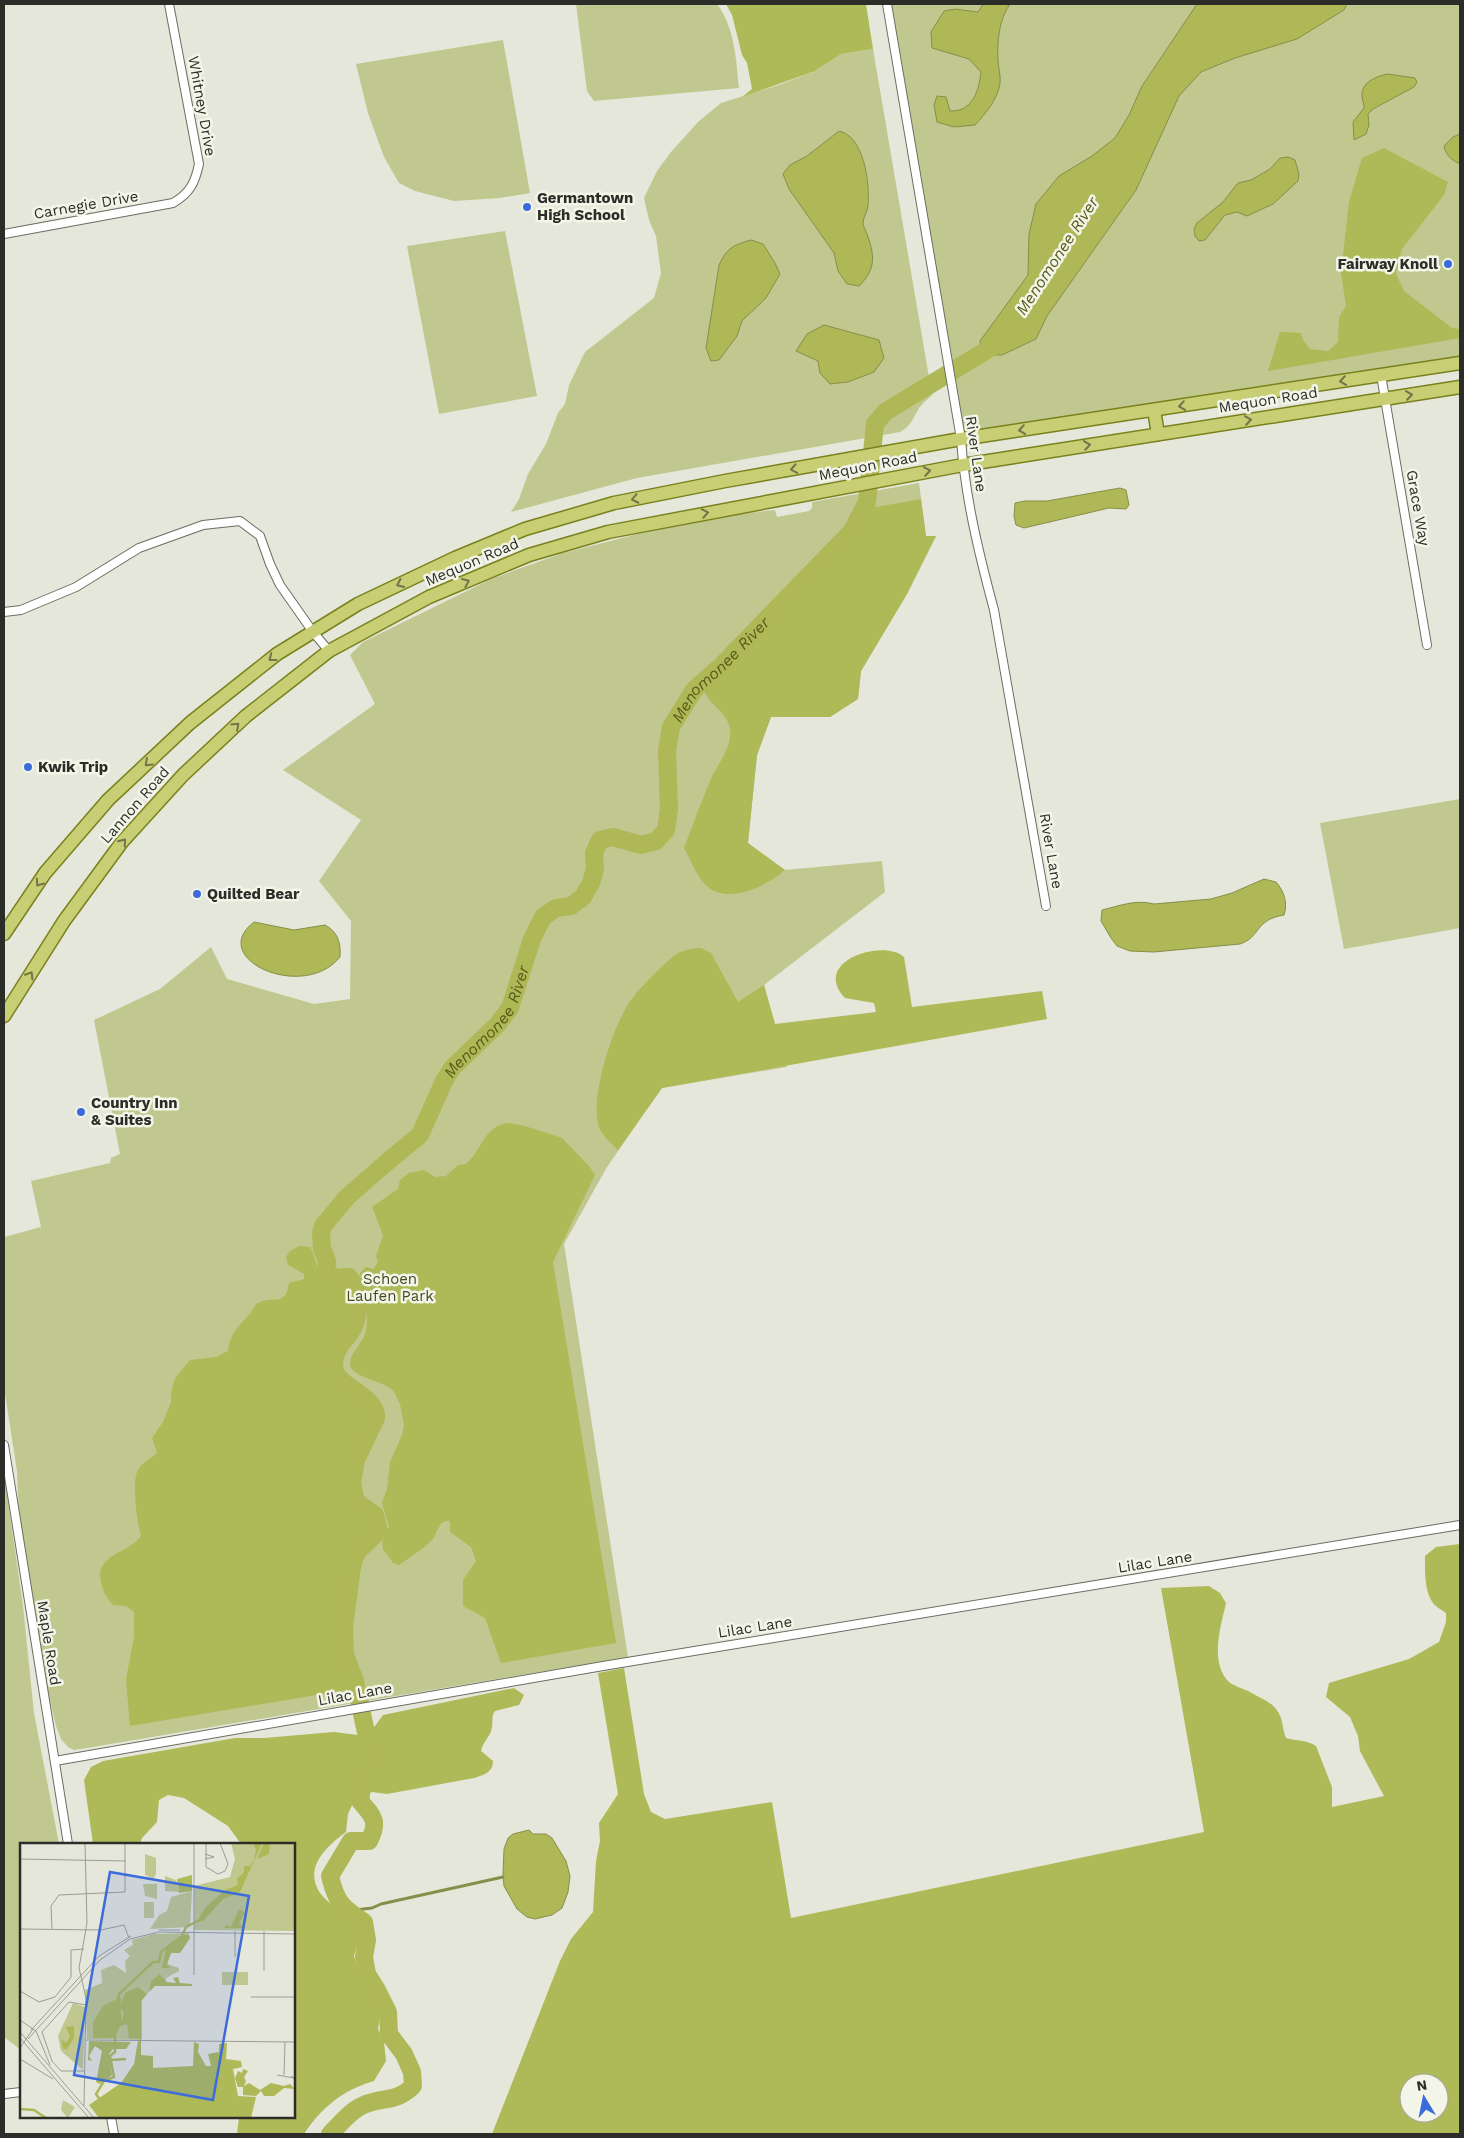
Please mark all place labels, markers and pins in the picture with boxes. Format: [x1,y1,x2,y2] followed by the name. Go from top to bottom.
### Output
[537,189,633,224] place label: Germantown High School
[521,201,533,213] marker: Germantown High School
[1337,255,1438,273] place label: Fairway Knoll
[1442,258,1454,270] marker: Fairway Knoll
[38,758,108,776] place label: Kwik Trip
[22,761,34,773] marker: Kwik Trip
[207,885,300,903] place label: Quilted Bear
[191,888,203,900] marker: Quilted Bear
[91,1094,178,1129] place label: Country Inn & Suites
[75,1106,87,1118] marker: Country Inn & Suites

